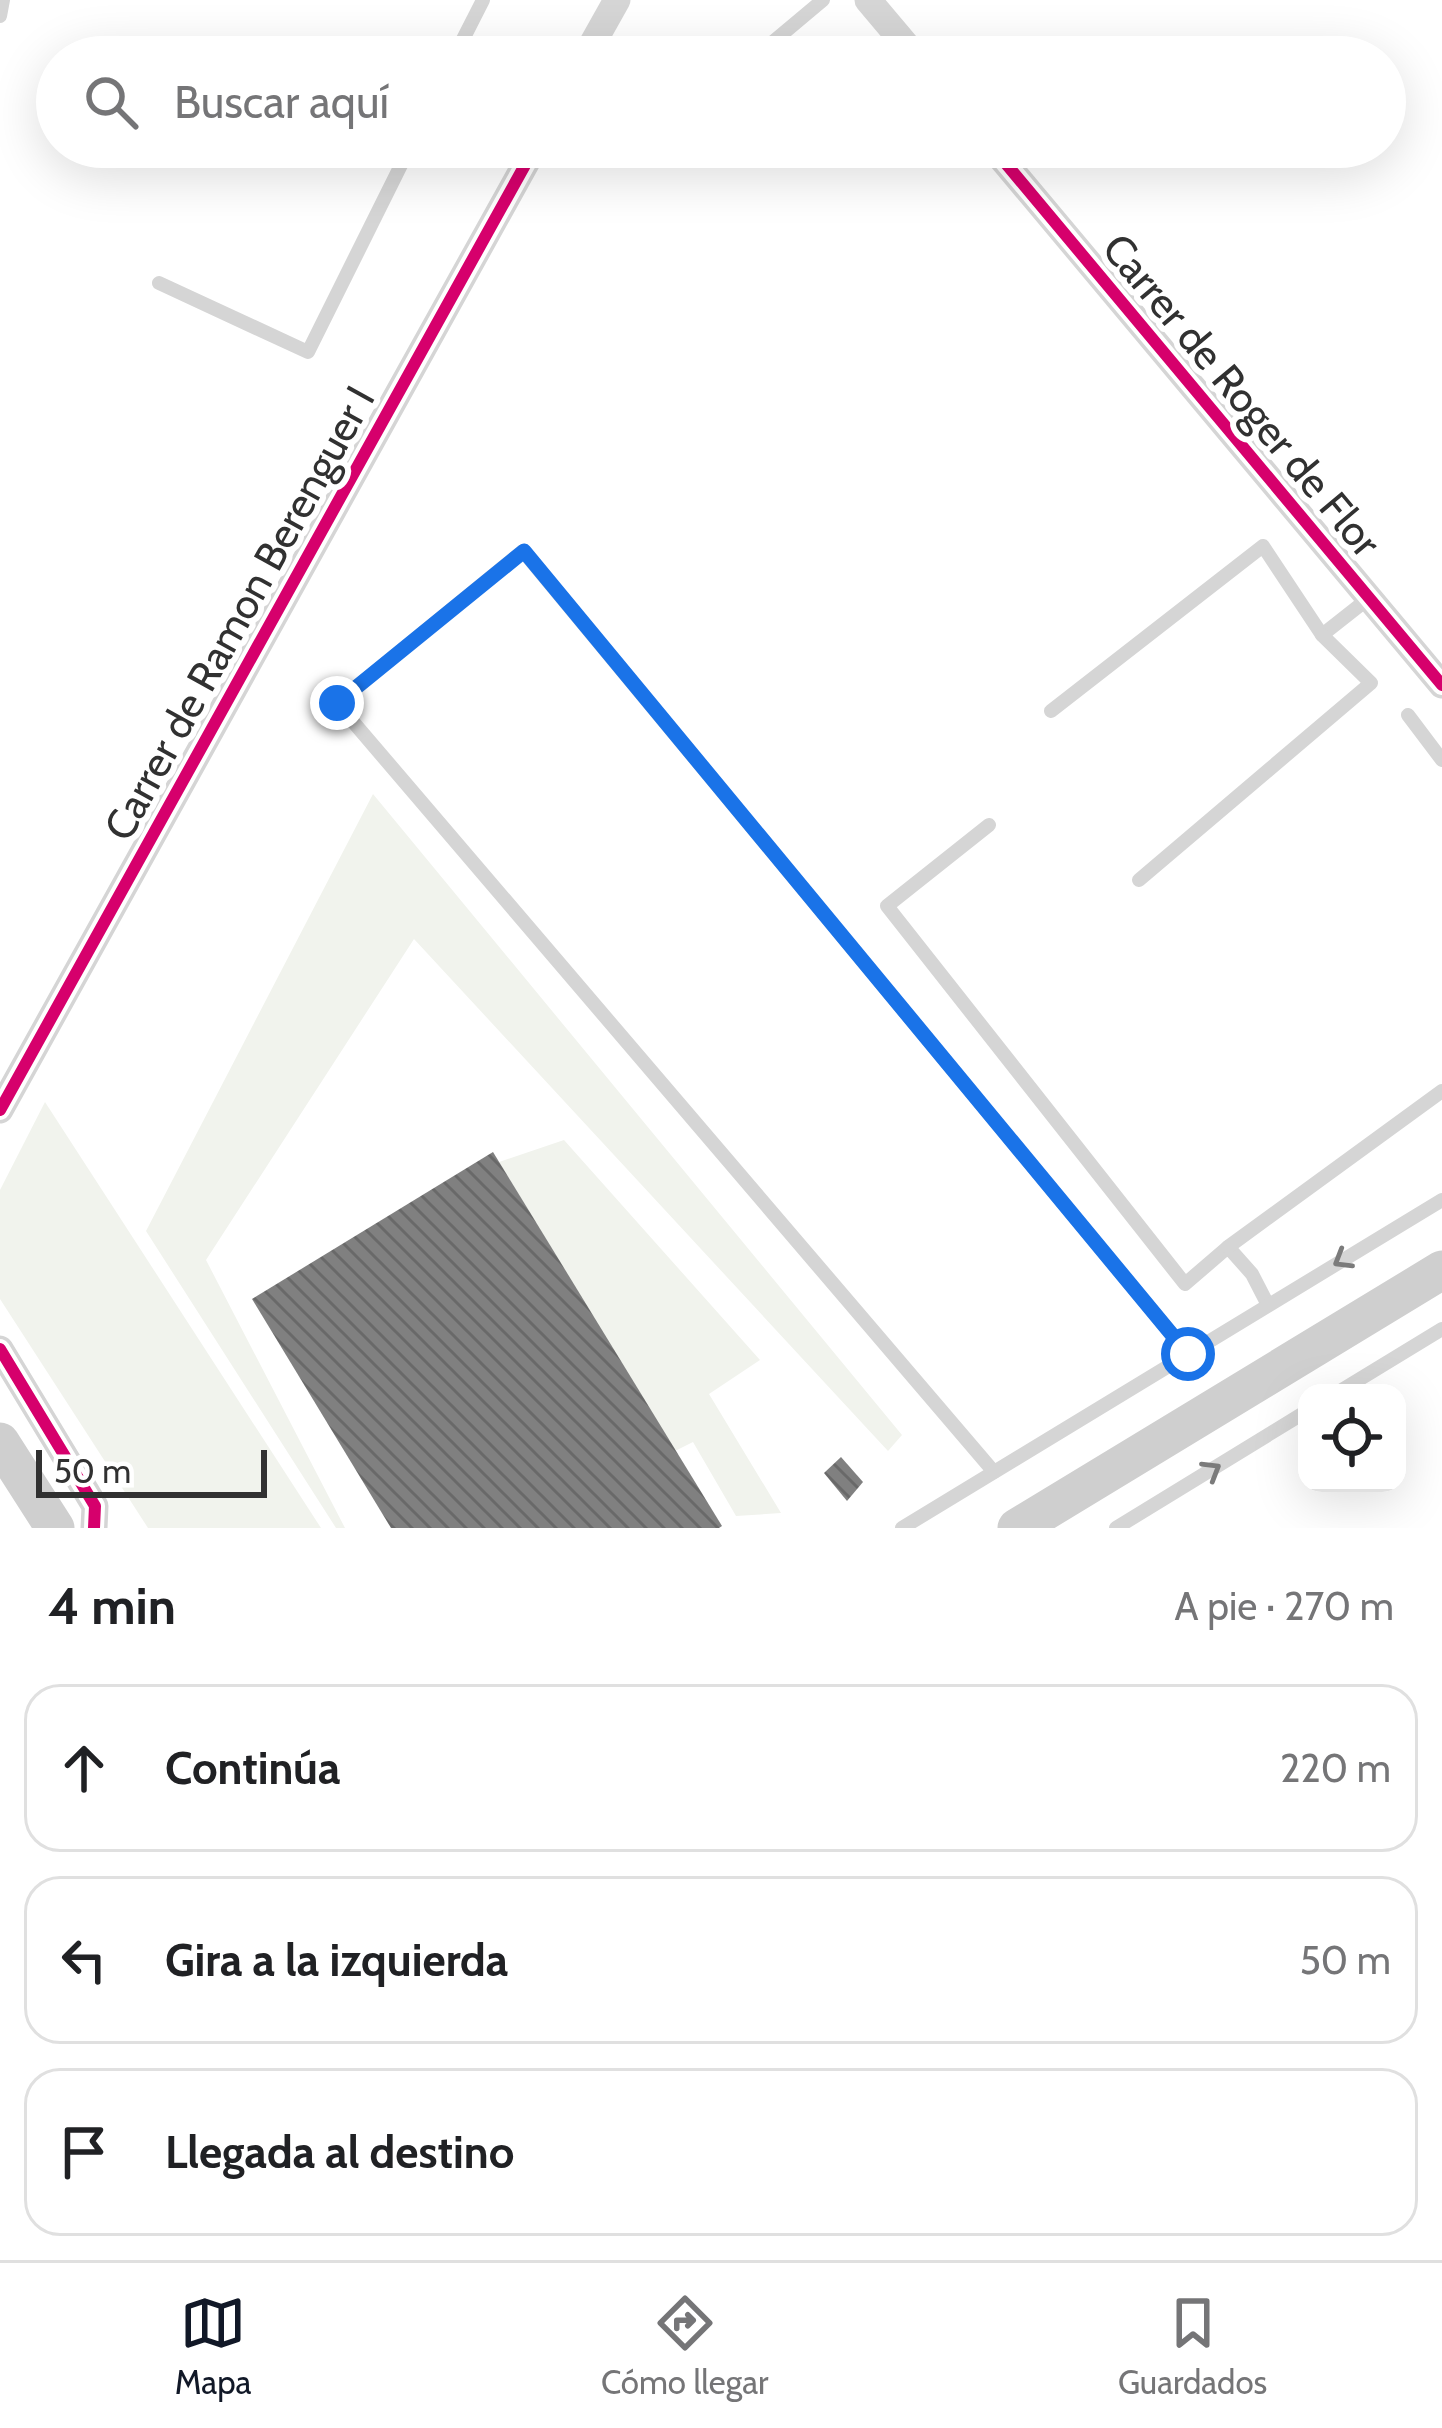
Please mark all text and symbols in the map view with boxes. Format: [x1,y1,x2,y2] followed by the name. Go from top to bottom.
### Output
[36,36,1406,168] search box
[78,69,144,135] icon: search
[174,75,389,129] text: Buscar aquí
[1092,223,1393,568] street label: Carrer de Roger de Flor
[92,377,386,849] street label: Carrer de Ramon Berenguer I
[310,676,364,730] route end
[1333,1246,1355,1269] one-way arrow
[1161,1327,1215,1381] route start
[1298,1384,1406,1492] map controls
[1298,1384,1406,1492] button: locate
[36,1444,267,1497] scale bar
[54,1451,131,1491] text: 50 m
[1199,1462,1221,1484] one-way arrow
[48,1575,176,1637] text: 4 min
[1175,1582,1394,1630] text: A pie · 270 m
[51,1735,117,1801] icon: ahead
[165,1741,340,1795] text: Continúa
[1280,1744,1391,1792] text: 220 m
[51,1927,117,1993] icon: left
[165,1933,508,1987] text: Gira a la izquierda
[1300,1936,1391,1984] text: 50 m
[51,2119,117,2185] icon: arrive
[165,2125,514,2179] text: Llegada al destino
[175,2290,251,2402] tab: Mapa
[601,2290,768,2402] tab: Cómo llegar
[1118,2290,1267,2402] tab: Guardados

